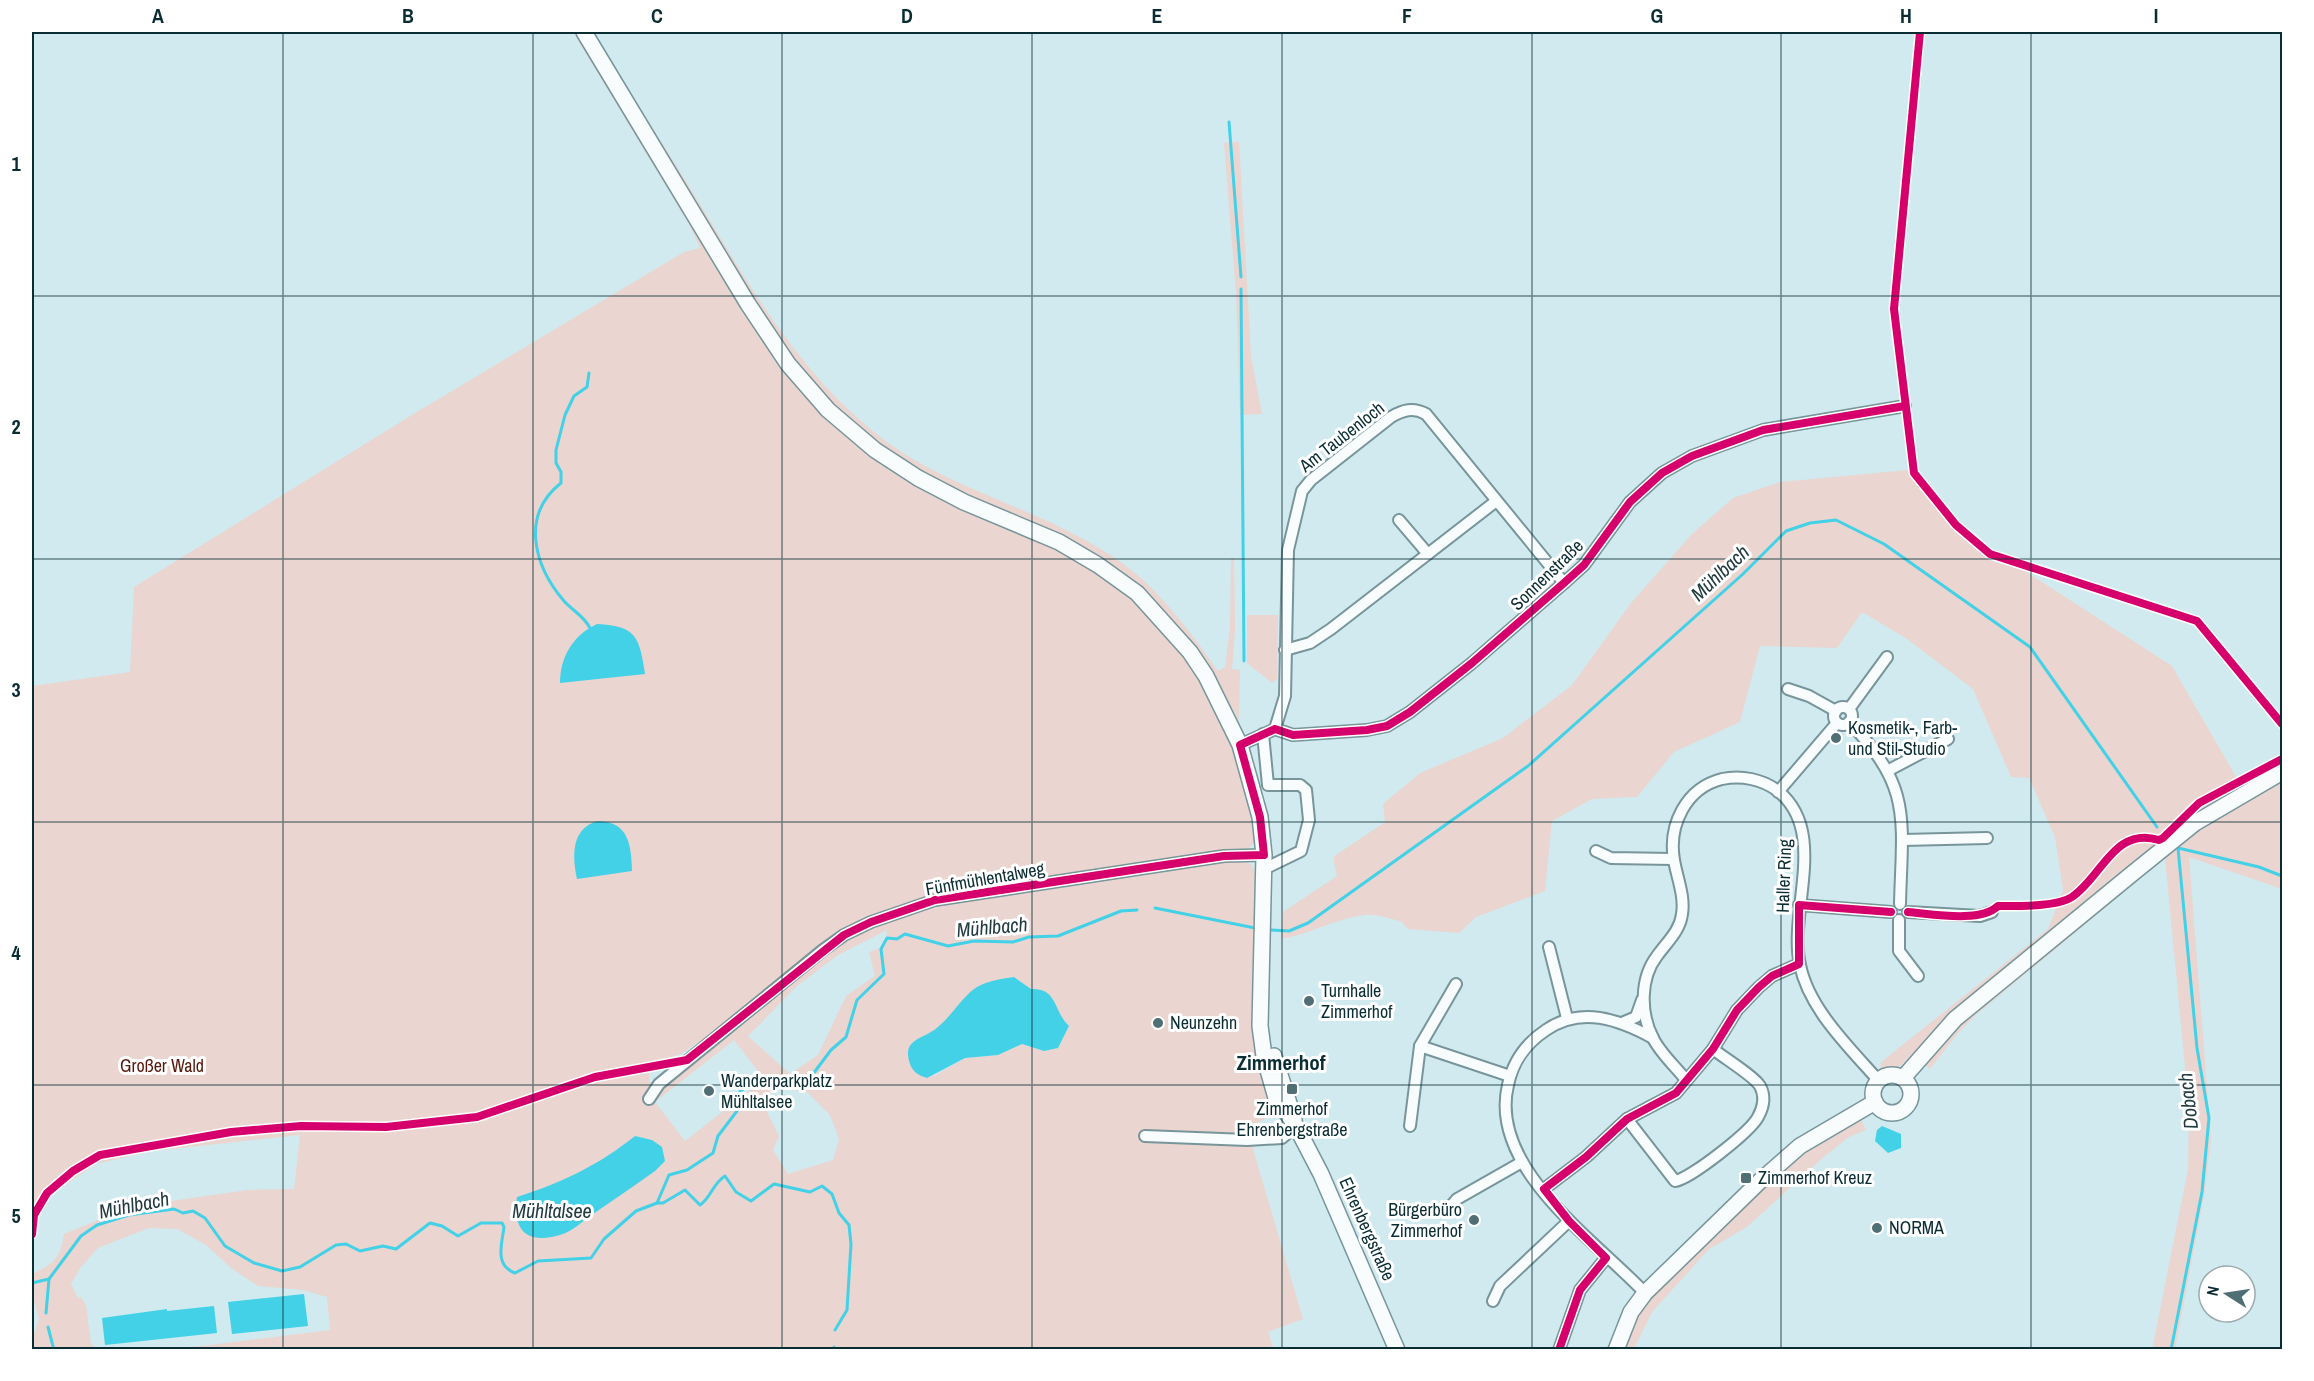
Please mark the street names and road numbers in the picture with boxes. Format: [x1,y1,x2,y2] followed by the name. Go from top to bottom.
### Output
[1293,395,1389,478] street label: Am Taubenloch
[1505,533,1589,616] street label: Sonnenstraße
[1770,838,1797,913] street label: Haller Ring
[923,856,1047,901] street label: Fünfmühlentalweg
[1334,1173,1401,1284] street label: Ehrenbergstraße

